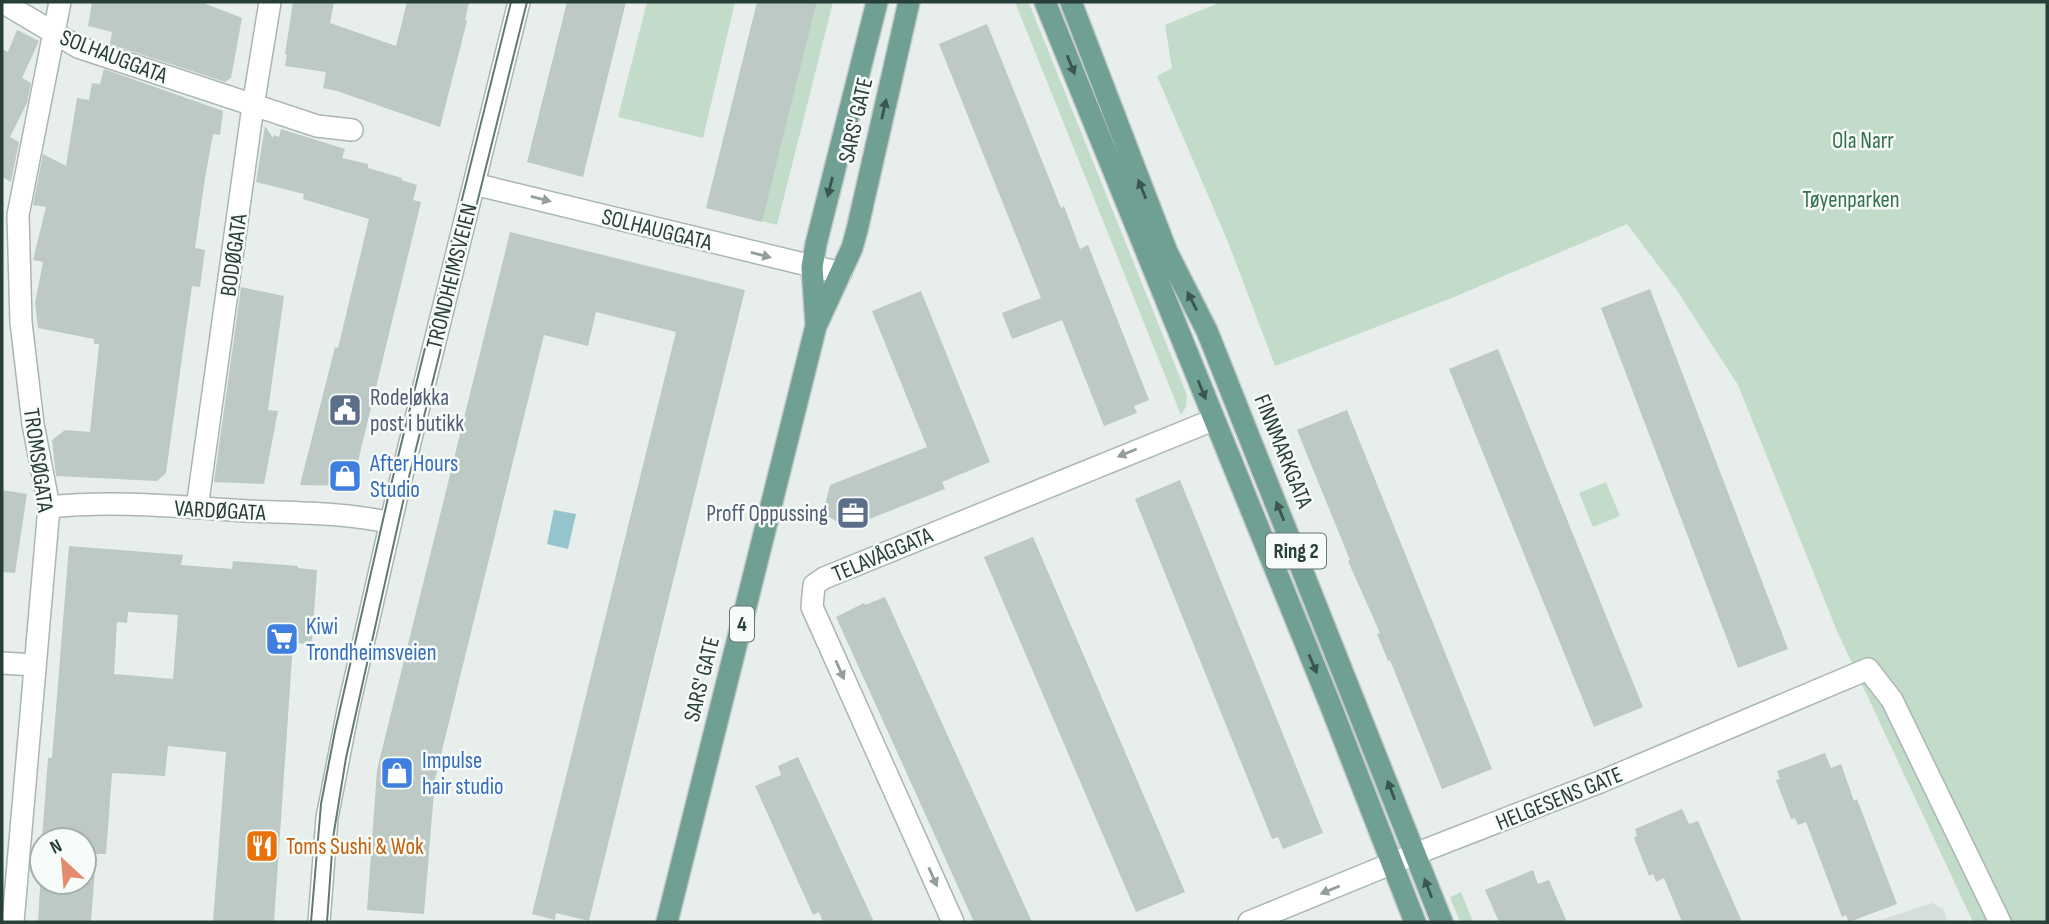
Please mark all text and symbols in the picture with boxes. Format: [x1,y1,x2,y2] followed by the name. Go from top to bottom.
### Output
[56,24,171,90] street label: SOLHAUGGATA
[1065,55,1076,76] one-way arrow
[833,75,879,166] street label: SARS' GATE
[879,98,890,120] one-way arrow
[1832,127,1894,155] park label: Ola Narr
[825,176,836,198] one-way arrow
[1137,178,1148,199] one-way arrow
[1802,186,1900,214] park label: Tøyenparken
[530,194,552,205] one-way arrow
[420,200,484,352] street label: TRONDHEIMSVEIEN
[599,203,715,257] street label: SOLHAUGGATA
[214,212,254,298] street label: BODØGATA
[750,250,772,261] one-way arrow
[1187,291,1198,311] one-way arrow
[1196,379,1207,400] one-way arrow
[370,384,464,438] place label: Rodeløkka post i butikk
[1248,390,1319,512] street label: FINNMARKGATA
[326,391,364,429] public building icon: Rodeløkka post i butikk
[17,406,59,514] street label: TROMSØGATA
[1116,448,1137,459] one-way arrow
[369,450,458,504] place label: After Hours Studio
[326,457,364,495] shop icon: After Hours Studio
[834,494,872,532] office icon: Proff Oppussing
[174,495,267,527] street label: VARDØGATA
[706,500,828,528] place label: Proff Oppussing
[1274,500,1285,521] one-way arrow
[828,521,937,589] street label: TELAVÅGGATA
[1266,534,1326,568] road number: Ring 2
[730,606,754,642] road number: 4
[306,613,437,667] place label: Kiwi Trondheimsveien
[263,620,301,658] supermarket icon: Kiwi Trondheimsveien
[678,634,726,725] street label: SARS' GATE
[1307,653,1318,674] one-way arrow
[835,659,846,680] one-way arrow
[422,747,504,801] place label: Impulse hair studio
[378,754,416,792] shop icon: Impulse hair studio
[1492,761,1627,837] street label: HELGESENS GATE
[1386,780,1397,801] one-way arrow
[28,826,98,896] north arrow
[243,827,281,865] restaurant icon: Toms Sushi & Wok
[286,833,424,861] place label: Toms Sushi & Wok
[47,835,66,860] text: N
[927,867,939,887] one-way arrow
[1423,878,1434,899] one-way arrow
[1319,884,1340,895] one-way arrow

